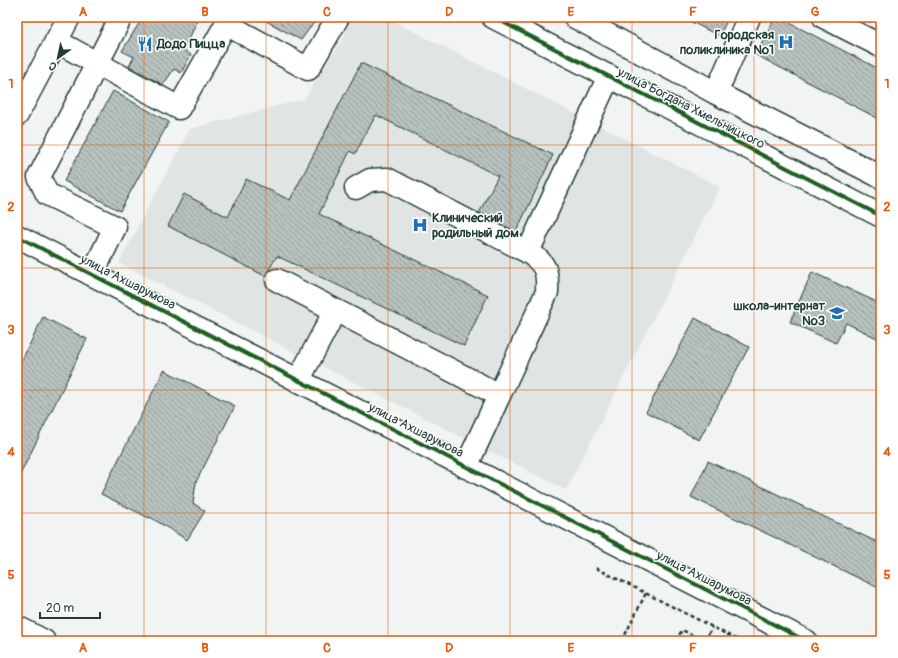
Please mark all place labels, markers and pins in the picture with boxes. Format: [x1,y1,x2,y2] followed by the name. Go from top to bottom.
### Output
[680,27,774,58] place label: Городская поликлиника №1
[777,33,795,51] hospital icon: Городская поликлиника №1
[136,35,154,53] restaurant icon: Додо Пицца
[156,36,225,52] place label: Додо Пицца
[432,210,519,241] place label: Клинический родильный дом
[411,216,429,234] hospital icon: Клинический родильный дом
[733,298,825,329] place label: школа-интернат №3
[828,304,846,322] school or university icon: школа-интернат №3

